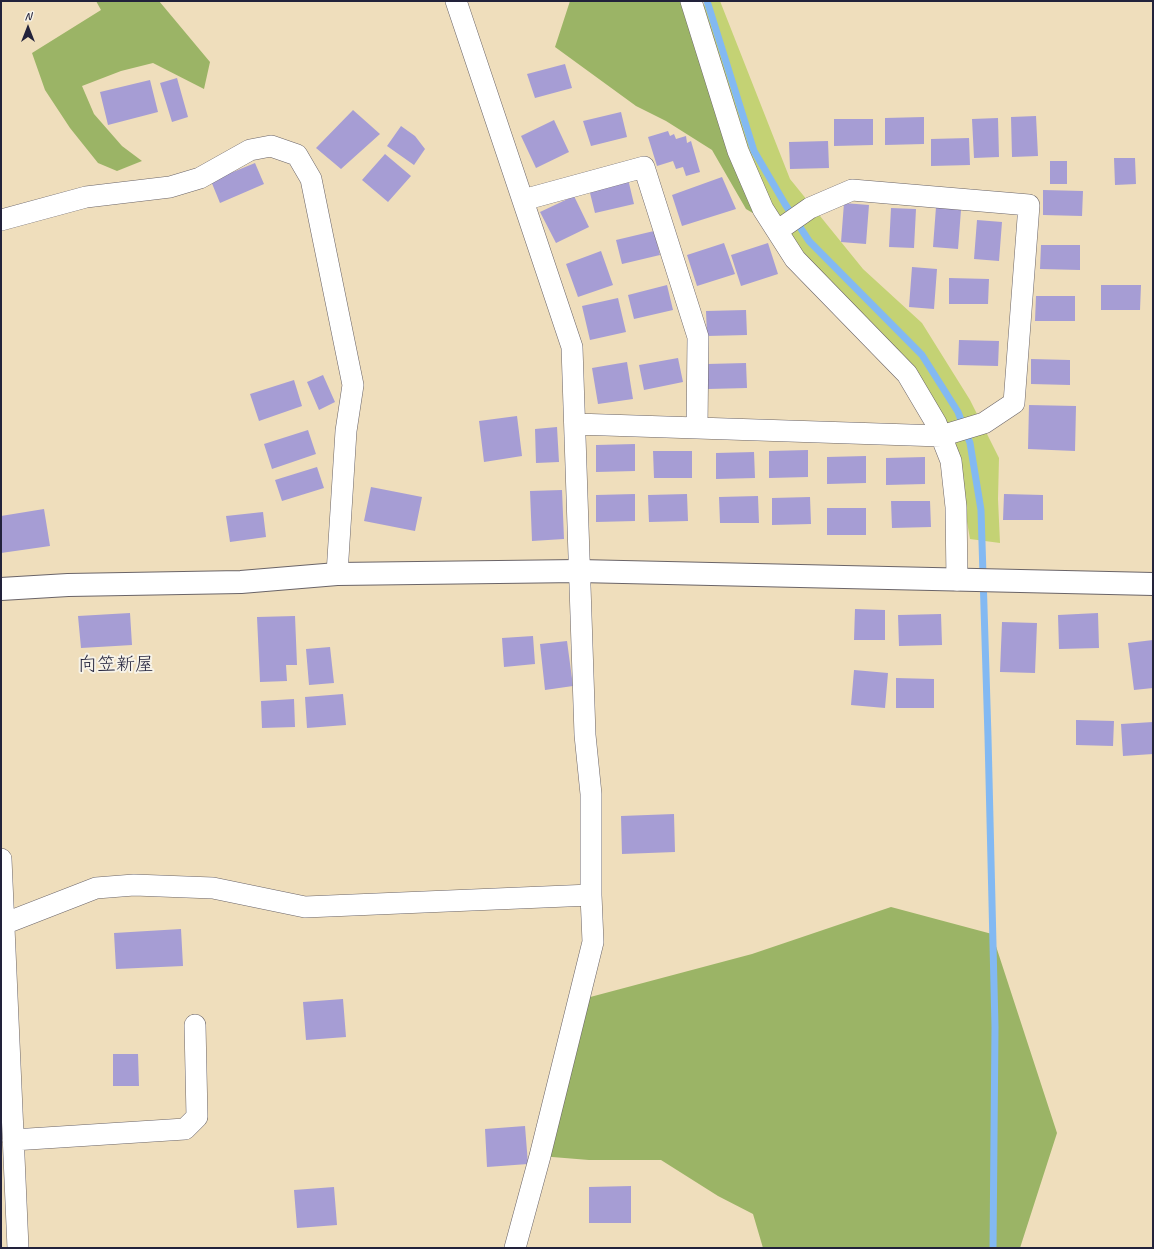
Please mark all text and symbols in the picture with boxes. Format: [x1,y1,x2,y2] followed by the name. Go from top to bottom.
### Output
[8,8,48,48] north arrow
[25,9,31,23] text: N
[78,654,154,676] district label: 向笠新屋

